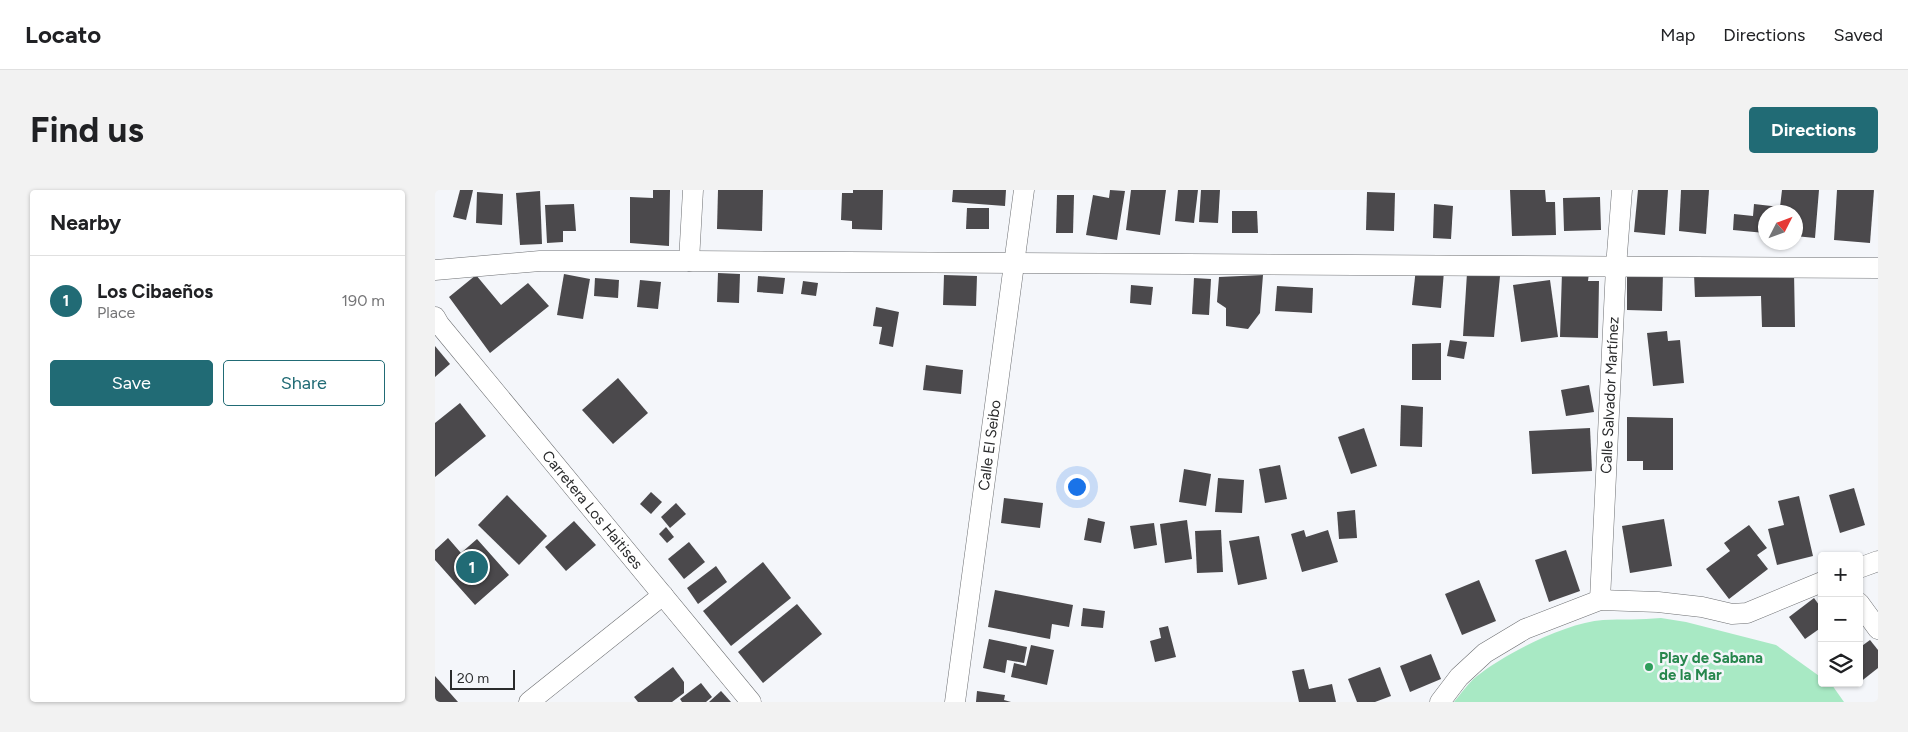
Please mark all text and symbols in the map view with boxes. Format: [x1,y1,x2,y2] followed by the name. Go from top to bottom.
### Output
[25,20,101,49] text: Locato
[1660,24,1695,46] text: Map
[1723,24,1805,46] text: Directions
[1833,24,1883,46] text: Saved
[1749,107,1878,153] button: Directions
[30,109,144,151] text: Find us
[1758,205,1803,250] north arrow
[50,210,121,235] text: Nearby
[97,280,213,303] text: Los Cibaeños
[63,291,69,310] text: 1
[342,291,385,310] text: 190 m
[97,303,135,322] text: Place
[1597,316,1623,474] street label: Calle Salvador Martínez
[50,360,213,406] button: Save
[223,360,385,406] button: Share
[975,399,1005,492] street label: Calle El Seibo
[538,447,646,573] street label: Carretera Los Haitises
[1064,474,1090,500] your location
[456,548,488,586] pin: 1
[1818,552,1863,687] map controls
[1818,552,1863,597] button: +
[1818,597,1863,642] button: −
[1818,642,1863,687] button: layers
[1659,649,1763,684] place label: Play de Sabana de la Mar
[1643,661,1655,673] marker: Play de Sabana de la Mar
[450,667,515,690] scale bar
[457,670,489,687] text: 20 m

